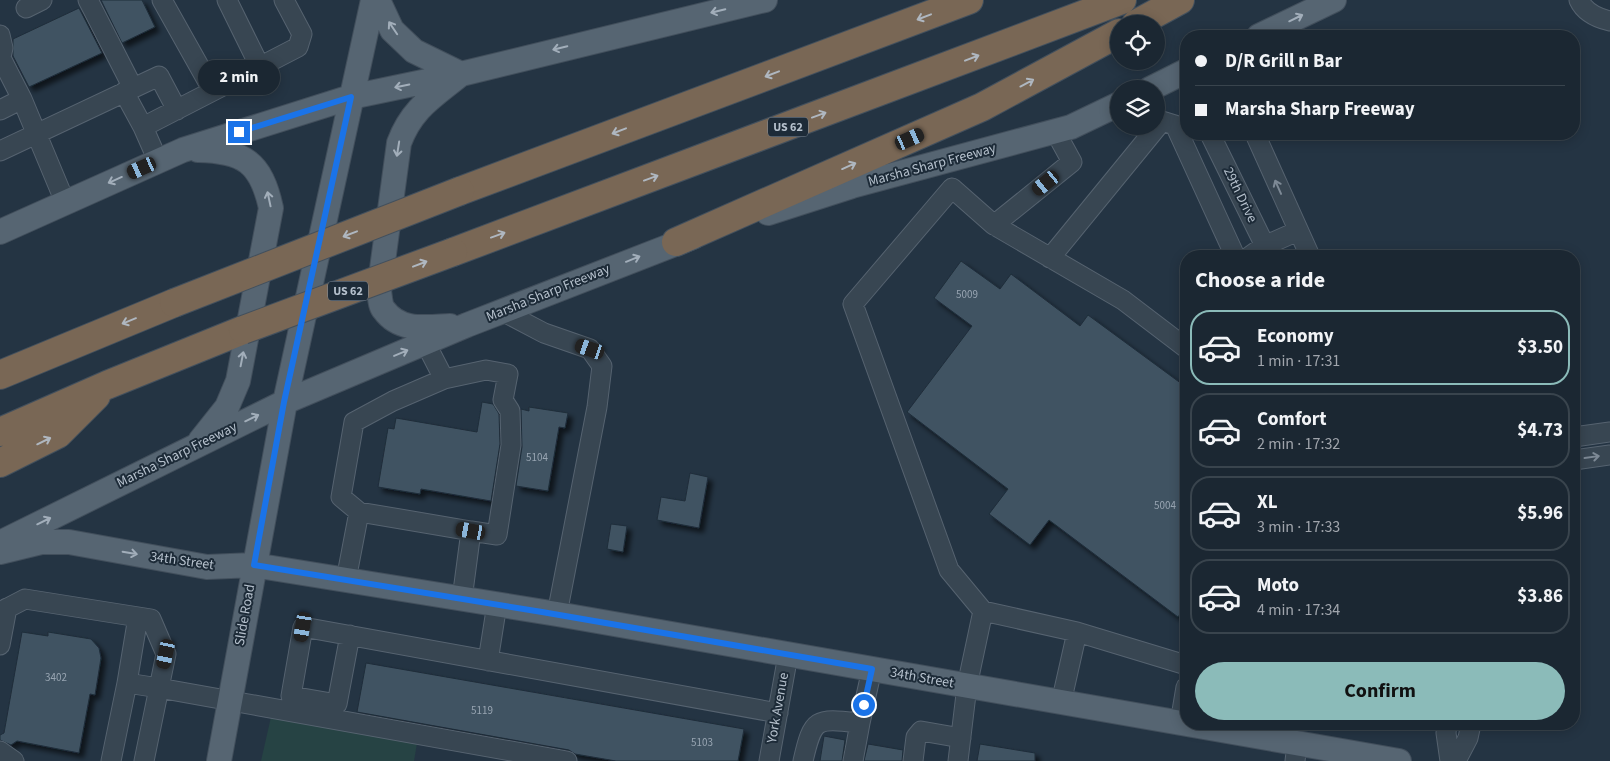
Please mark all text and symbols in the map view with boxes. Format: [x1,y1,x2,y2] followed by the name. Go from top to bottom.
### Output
[710,7,726,16] one-way arrow
[917,13,932,22] one-way arrow
[1289,13,1304,23] one-way arrow
[1110,15,1165,135] map controls
[1110,15,1165,70] button: locate
[388,21,398,35] one-way arrow
[552,44,568,53] one-way arrow
[1225,48,1342,75] text: D/R Grill n Bar
[963,53,979,62] one-way arrow
[198,59,280,94] callout: 2 min
[220,66,258,88] text: 2 min
[764,70,780,79] one-way arrow
[1020,78,1035,88] one-way arrow
[1110,80,1165,135] button: layers
[394,82,410,92] one-way arrow
[1225,96,1415,123] text: Marsha Sharp Freeway
[811,110,827,119] one-way arrow
[768,118,808,136] road number: US 62
[228,121,250,143] route end
[893,126,926,152] car
[612,127,628,136] one-way arrow
[866,138,999,192] street label: Marsha Sharp Freeway
[393,141,403,157] one-way arrow
[125,155,158,181] car
[841,161,856,171] one-way arrow
[1218,164,1262,226] street label: 29th Drive
[1029,168,1062,198] car
[643,173,658,182] one-way arrow
[108,176,123,185] one-way arrow
[1273,180,1283,195] one-way arrow
[264,191,273,207] one-way arrow
[491,229,506,238] one-way arrow
[343,230,358,239] one-way arrow
[625,254,640,263] one-way arrow
[411,259,427,268] one-way arrow
[483,259,613,327] street label: Marsha Sharp Freeway
[1195,264,1325,296] text: Choose a ride
[328,282,368,300] road number: US 62
[956,287,978,302] house number: 5009
[122,318,137,327] one-way arrow
[1257,323,1334,350] text: Economy
[1197,325,1242,370] icon: car
[1517,334,1563,361] text: $3.50
[573,337,606,361] car
[393,347,408,357] one-way arrow
[1257,350,1340,372] text: 1 min · 17:31
[238,351,248,367] one-way arrow
[1257,406,1327,433] text: Comfort
[1197,408,1242,453] icon: car
[244,413,259,422] one-way arrow
[113,417,241,493] street label: Marsha Sharp Freeway
[1517,417,1563,444] text: $4.73
[1257,433,1340,455] text: 2 min · 17:32
[36,436,51,446] one-way arrow
[526,450,548,465] house number: 5104
[1583,452,1599,462] one-way arrow
[1257,489,1278,516] text: XL
[1197,491,1242,536] icon: car
[1154,498,1176,513] house number: 5004
[1517,500,1563,527] text: $5.96
[36,516,51,526] one-way arrow
[1257,516,1340,538] text: 3 min · 17:33
[454,521,487,541] car
[149,547,215,575] street label: 34th Street
[121,549,137,559] one-way arrow
[1257,572,1299,599] text: Moto
[1197,574,1242,619] icon: car
[230,583,260,647] street label: Slide Road
[1517,583,1563,610] text: $3.86
[1257,599,1340,621] text: 4 min · 17:34
[293,611,312,643] car
[155,638,176,670] car
[1195,662,1565,720] button: Confirm
[889,663,956,693] street label: 34th Street
[45,670,67,685] house number: 3402
[762,671,794,746] street label: York Avenue
[853,694,875,716] route start
[471,703,493,718] house number: 5119
[691,735,713,750] house number: 5103

